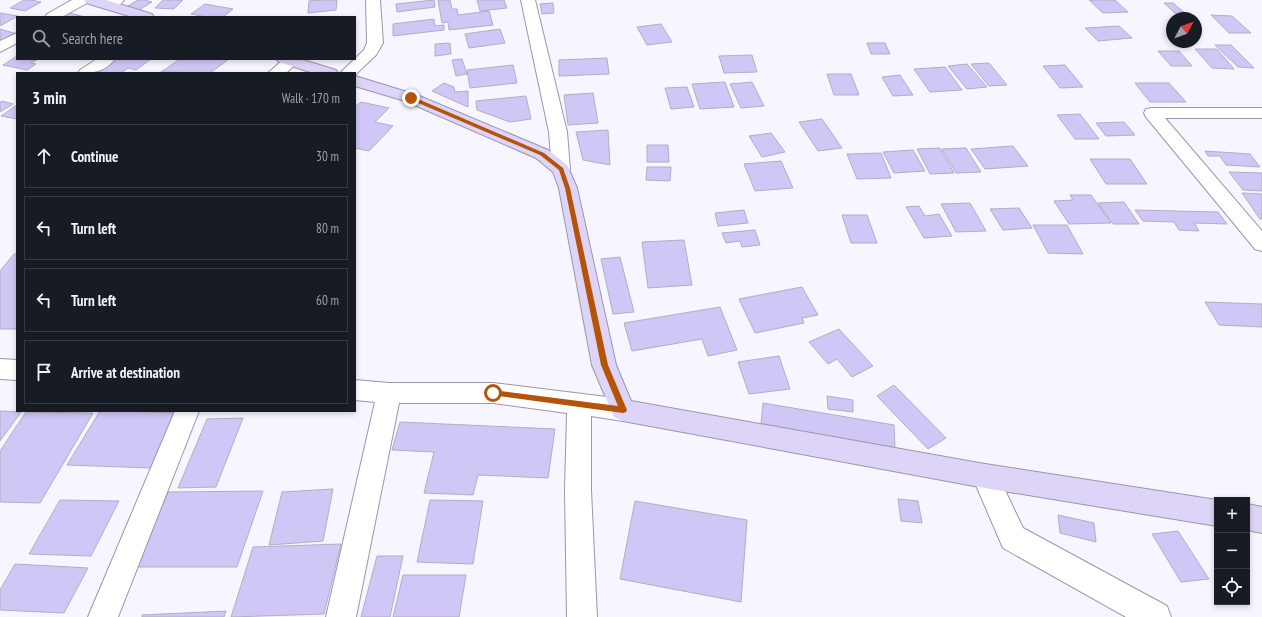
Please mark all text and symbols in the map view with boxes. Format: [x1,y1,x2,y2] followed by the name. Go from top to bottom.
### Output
[1166,12,1202,48] north arrow
[16,16,356,60] search box
[30,27,52,49] icon: search
[62,29,123,48] text: Search here
[32,87,66,109] text: 3 min
[402,89,420,107] route end
[282,90,340,107] text: Walk · 170 m
[33,145,55,167] icon: ahead
[71,147,118,166] text: Continue
[316,148,339,165] text: 30 m
[33,217,55,239] icon: left
[71,219,116,238] text: Turn left
[316,220,339,237] text: 80 m
[33,289,55,311] icon: left
[71,291,116,310] text: Turn left
[316,292,339,309] text: 60 m
[33,361,55,383] icon: arrive
[71,363,180,382] text: Arrive at destination
[484,384,502,402] route start
[1214,497,1250,605] map controls
[1214,497,1250,533] button: +
[1214,533,1250,569] button: −
[1214,569,1250,605] button: locate

